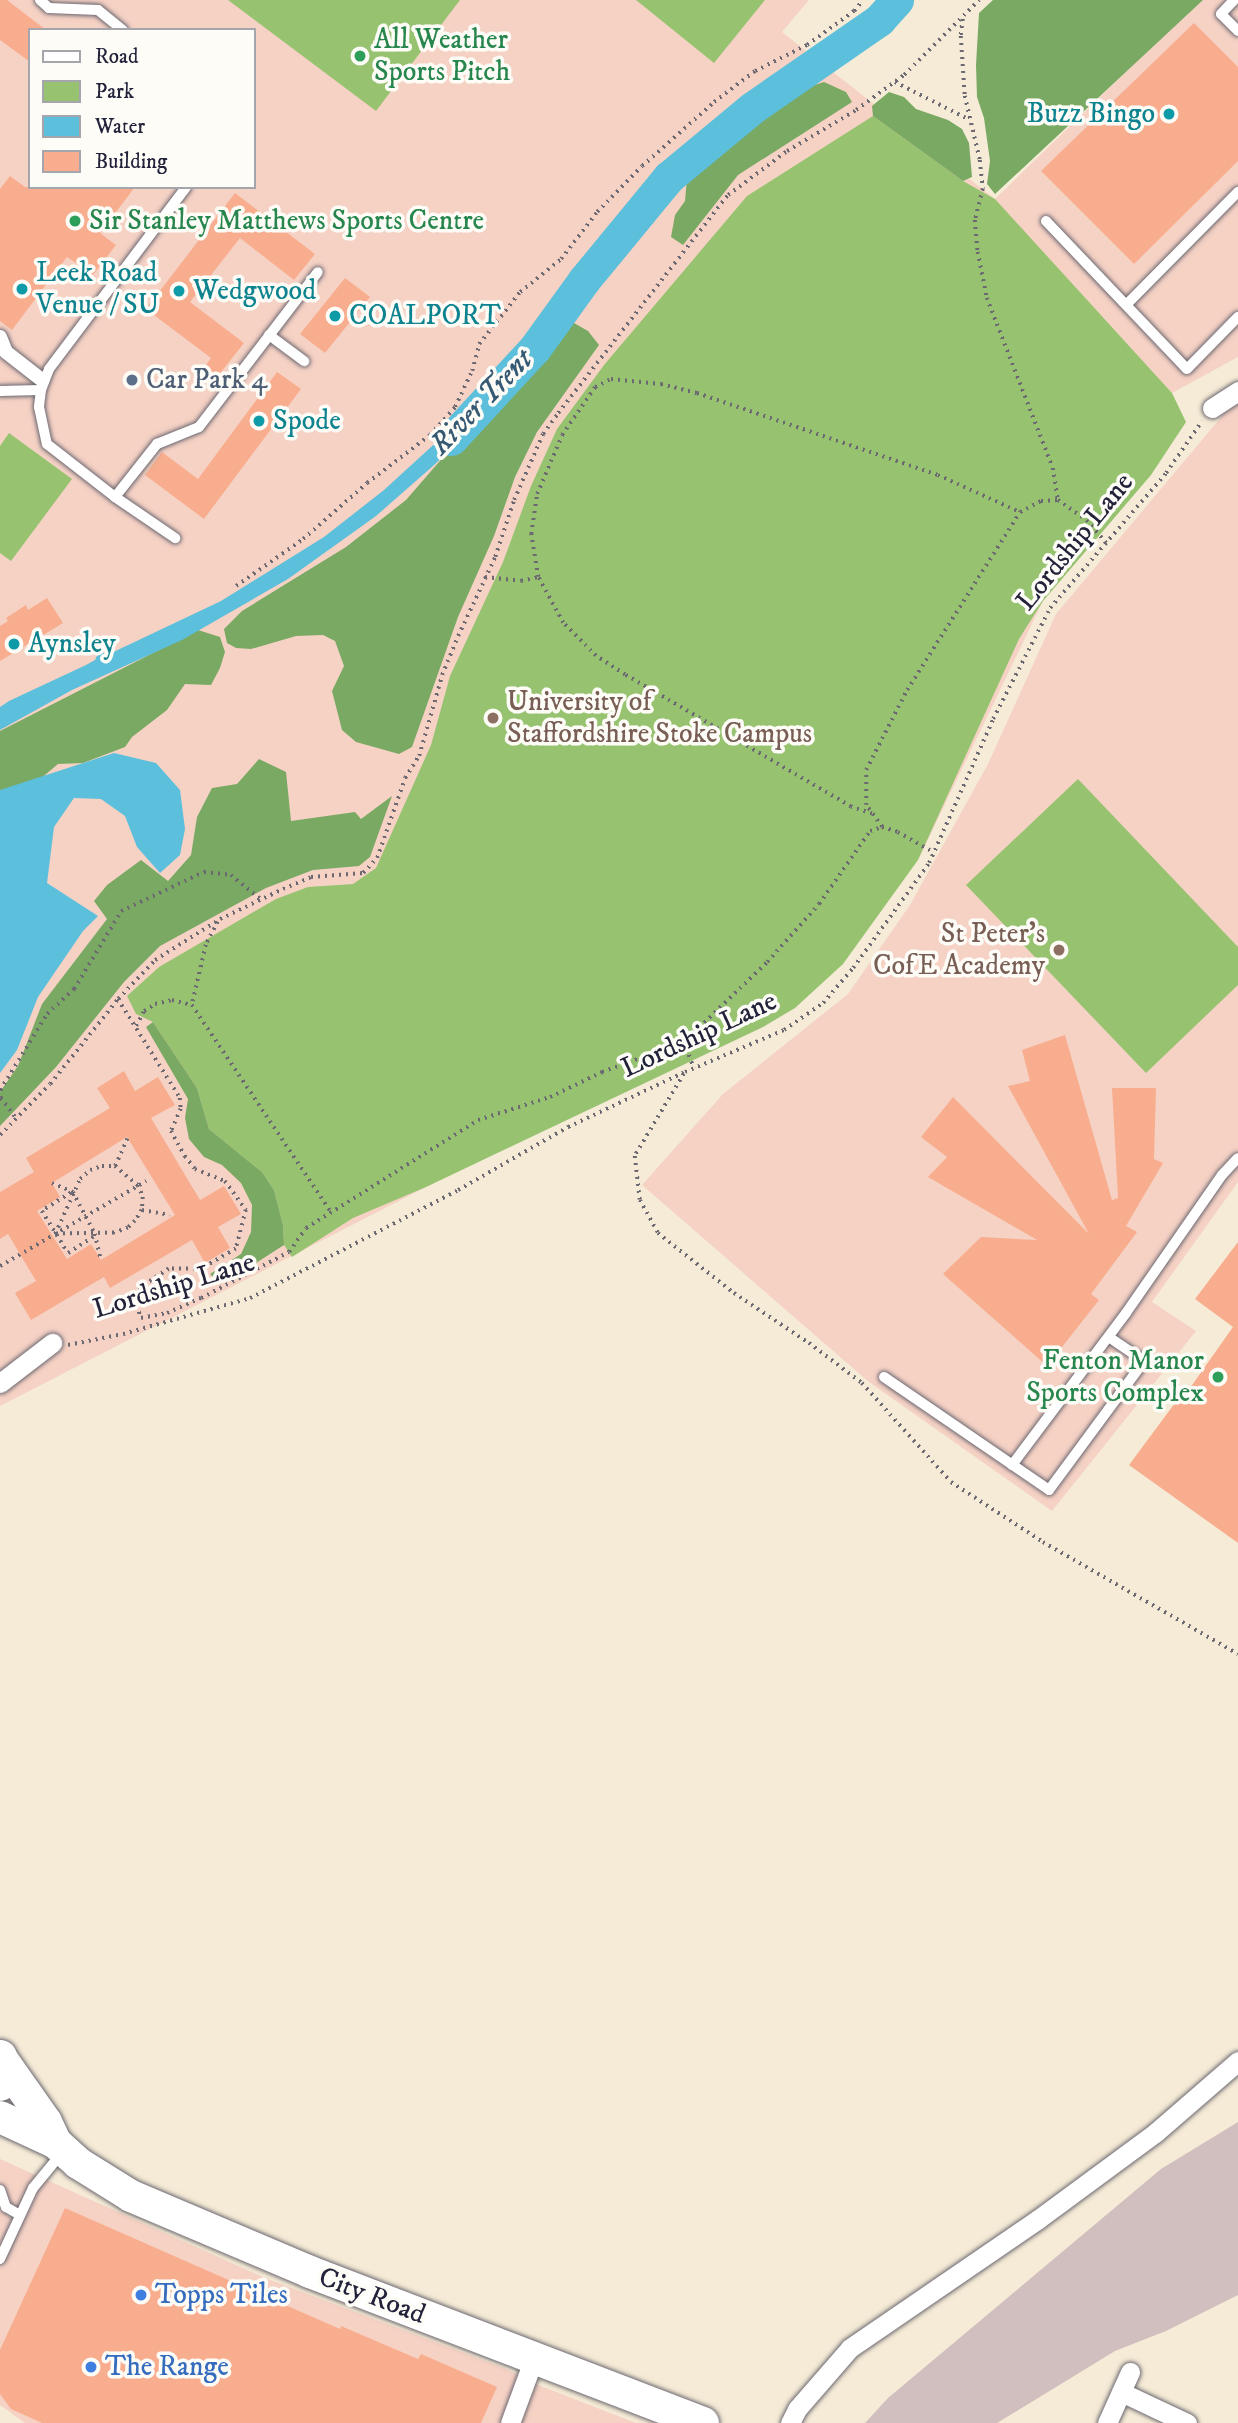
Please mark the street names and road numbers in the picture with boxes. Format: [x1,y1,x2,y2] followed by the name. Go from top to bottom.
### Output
[1009,466,1141,618] street label: Lordship Lane
[616,984,782,1086] street label: Lordship Lane
[89,1245,259,1327] street label: Lordship Lane
[314,2260,430,2332] street label: City Road

